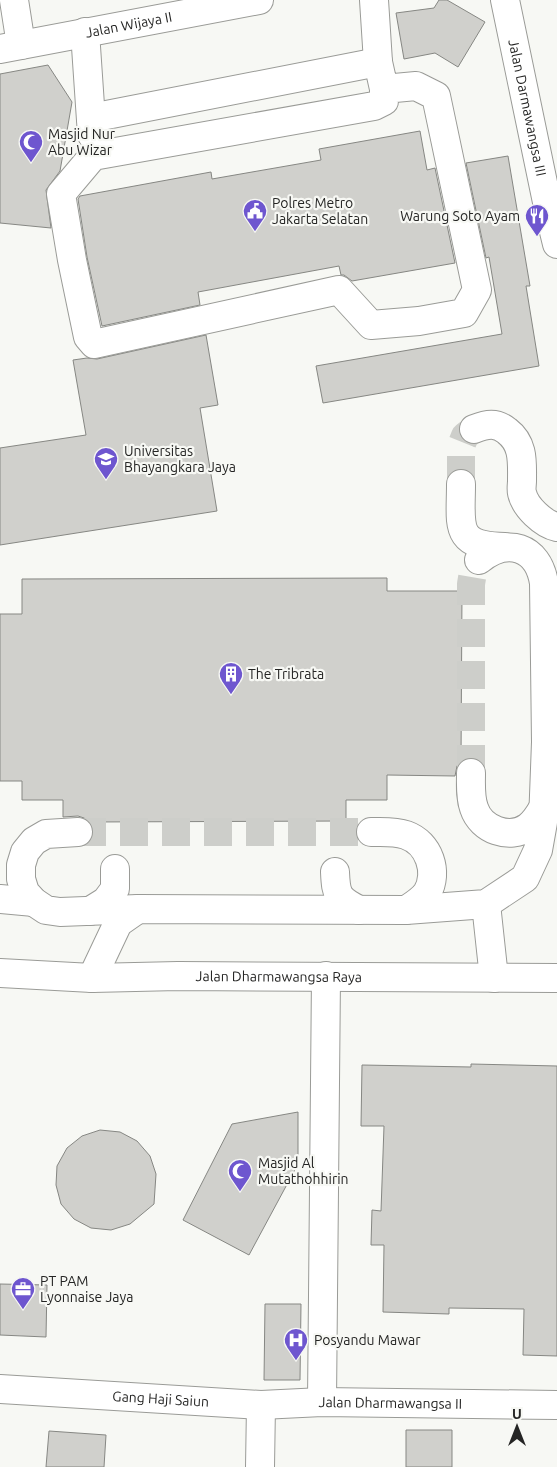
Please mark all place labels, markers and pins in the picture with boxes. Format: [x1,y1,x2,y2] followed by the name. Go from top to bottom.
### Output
[48,126,116,158] place label: Masjid Nur Abu Wizar
[18,129,44,163] mosque icon: Masjid Nur Abu Wizar
[272,195,368,227] place label: Polres Metro Jakarta Selatan
[242,198,268,232] public building icon: Polres Metro Jakarta Selatan
[524,203,550,237] restaurant icon: Warung Soto Ayam
[400,208,520,224] place label: Warung Soto Ayam
[124,443,236,475] place label: Universitas Bhayangkara Jaya
[93,446,119,480] school or university icon: Universitas Bhayangkara Jaya
[218,661,244,695] building icon: The Tribrata
[248,666,324,682] place label: The Tribrata
[258,1155,349,1187] place label: Masjid Al Mutathohhirin
[227,1158,253,1192] mosque icon: Masjid Al Mutathohhirin
[40,1273,133,1305] place label: PT PAM Lyonnaise Jaya
[10,1276,36,1310] office icon: PT PAM Lyonnaise Jaya
[283,1327,309,1361] hospital icon: Posyandu Mawar
[314,1332,421,1348] place label: Posyandu Mawar

